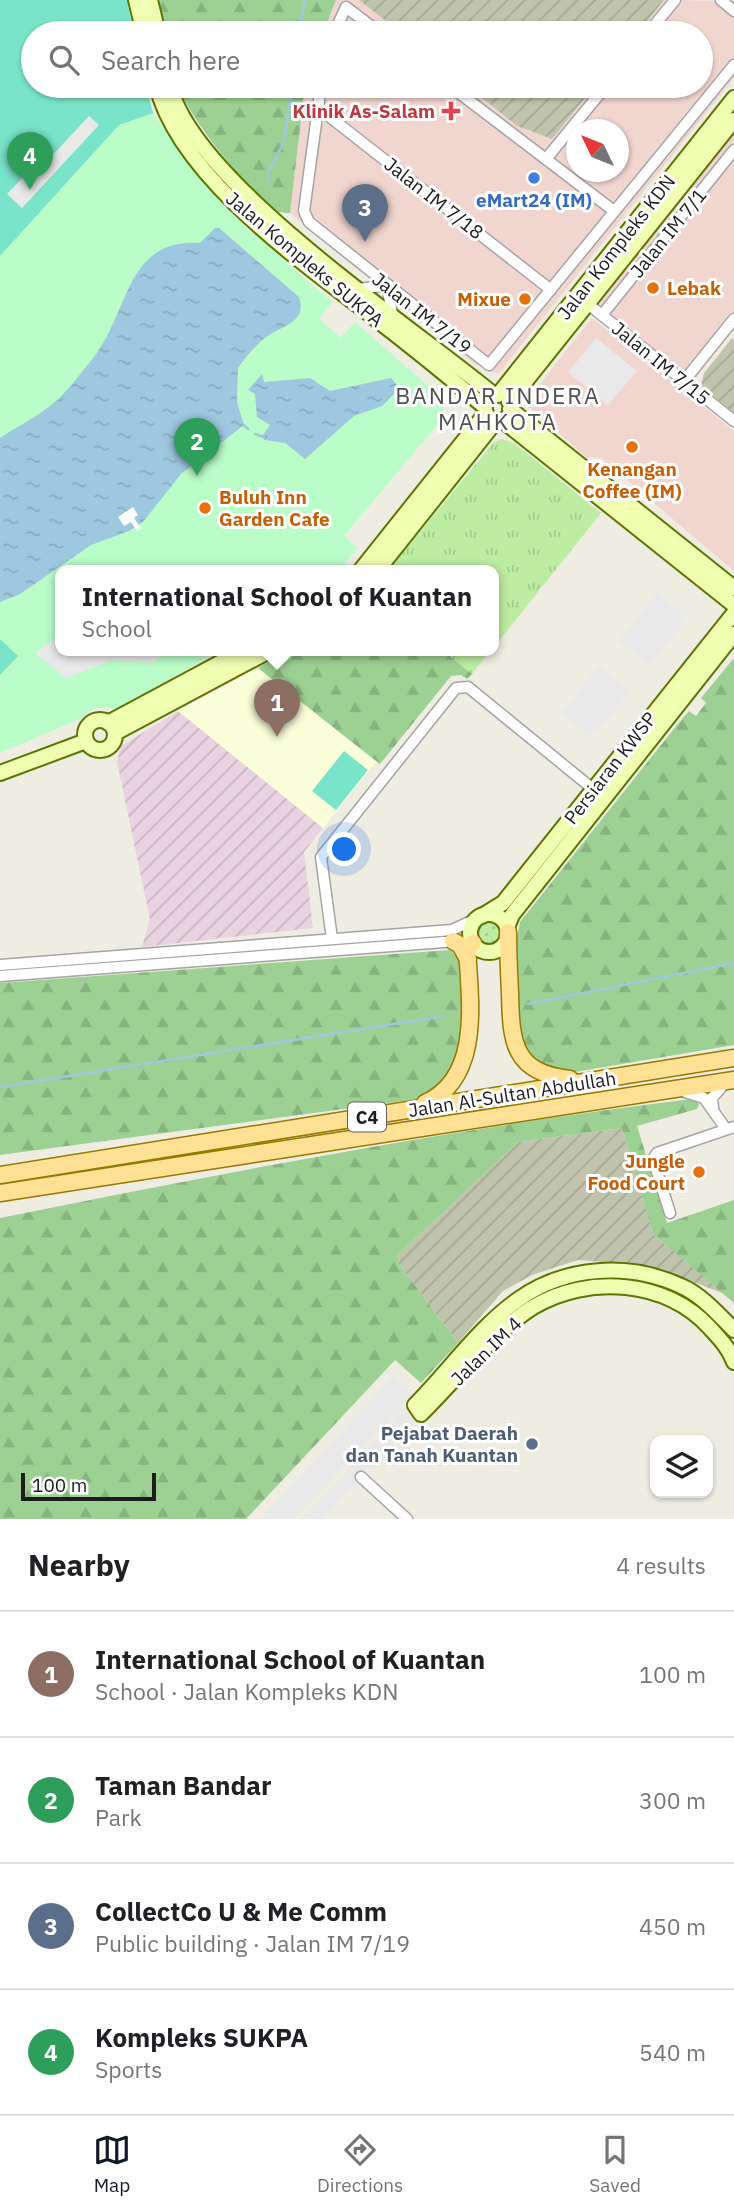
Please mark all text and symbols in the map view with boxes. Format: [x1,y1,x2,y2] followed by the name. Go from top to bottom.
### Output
[21,21,713,98] search box
[45,41,83,79] icon: search
[101,43,240,77] text: Search here
[292,99,435,123] place label: Klinik As-Salam
[441,101,461,121] marker: Klinik As-Salam
[566,119,629,182] north arrow
[7,132,53,190] pin: 4
[380,152,488,244] street label: Jalan IM 7/18
[526,170,542,186] marker: eMart24 (IM)
[552,170,680,324] street label: Jalan Kompleks KDN
[625,183,711,283] street label: Jalan IM 7/1
[342,184,388,242] pin: 3
[221,186,389,332] street label: Jalan Kompleks SUKPA
[476,188,592,212] place label: eMart24 (IM)
[368,267,476,359] street label: Jalan IM 7/19
[667,276,721,300] place label: Lebak
[645,280,661,296] marker: Lebak
[457,287,511,311] place label: Mixue
[517,291,533,307] marker: Mixue
[607,316,715,410] street label: Jalan IM 7/15
[395,380,601,436] district label: BANDAR INDERA MAHKOTA
[174,418,220,476] pin: 2
[624,439,640,455] marker: Kenangan Coffee (IM)
[582,457,682,503] place label: Kenangan Coffee (IM)
[219,485,330,531] place label: Buluh Inn Garden Cafe
[197,500,213,516] marker: Buluh Inn Garden Cafe
[55,565,499,656] popup
[82,579,472,613] text: International School of Kuantan
[82,613,152,643] text: School
[254,679,300,737] pin: 1
[559,707,661,829] street label: Persiaran KWSP
[327,832,361,866] your location
[406,1066,618,1122] street label: Jalan Al-Sultan Abdullah
[348,1102,386,1132] road number: C4
[588,1149,685,1195] place label: Jungle Food Court
[691,1164,707,1180] marker: Jungle Food Court
[446,1311,526,1391] street label: Jalan IM 4
[346,1421,518,1467] place label: Pejabat Daerah dan Tanah Kuantan
[650,1435,713,1498] map controls
[650,1435,713,1498] button: layers
[524,1436,540,1452] marker: Pejabat Daerah dan Tanah Kuantan
[21,1470,156,1502] scale bar
[32,1473,87,1497] text: 100 m
[28,1545,130,1584] text: Nearby
[616,1550,706,1580] text: 4 results
[95,1642,485,1676] text: International School of Kuantan
[44,1659,58,1689] text: 1
[639,1659,706,1689] text: 100 m
[95,1676,398,1706] text: School · Jalan Kompleks KDN
[95,1768,272,1802] text: Taman Bandar
[44,1785,58,1815] text: 2
[639,1785,706,1815] text: 300 m
[95,1802,142,1832] text: Park
[95,1894,387,1928] text: CollectCo U & Me Comm
[44,1911,58,1941] text: 3
[639,1911,706,1941] text: 450 m
[95,1928,410,1958] text: Public building · Jalan IM 7/19
[95,2020,308,2054] text: Kompleks SUKPA
[44,2037,58,2067] text: 4
[639,2037,706,2067] text: 540 m
[95,2054,162,2084] text: Sports
[93,2131,131,2197] tab: Map
[317,2131,403,2197] tab: Directions
[589,2131,641,2197] tab: Saved

